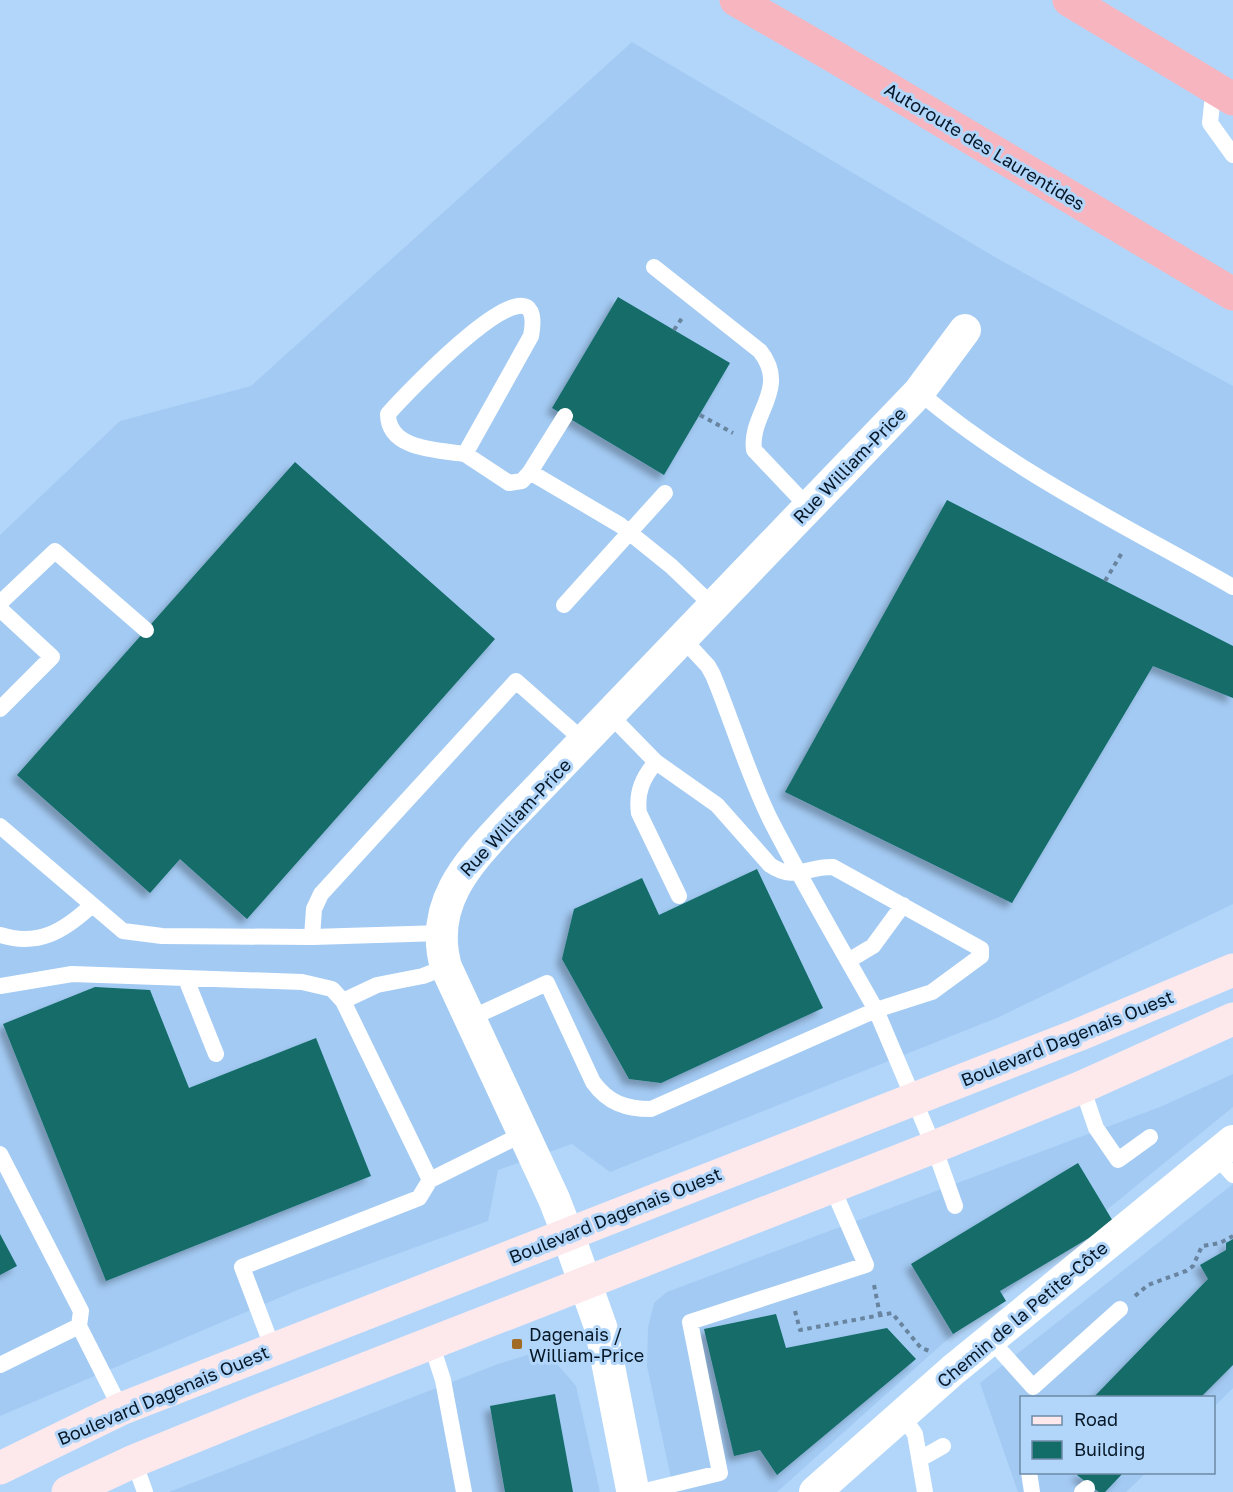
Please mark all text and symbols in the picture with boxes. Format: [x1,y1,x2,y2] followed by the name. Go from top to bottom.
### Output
[881,77,1089,215] street label: Autoroute des Laurentides
[788,402,910,528] street label: Rue William-Price
[455,754,575,880] street label: Rue William-Price
[957,985,1177,1091] street label: Boulevard Dagenais Ouest
[505,1162,725,1268] street label: Boulevard Dagenais Ouest
[932,1236,1112,1392] street label: Chemin de la Petite-Côte
[529,1323,644,1366] place label: Dagenais / William-Price
[510,1337,524,1351] marker: Dagenais / William-Price
[54,1340,272,1450] street label: Boulevard Dagenais Ouest
[1020,1396,1215,1474] legend
[1074,1408,1118,1430] text: Road
[1074,1438,1145,1460] text: Building

